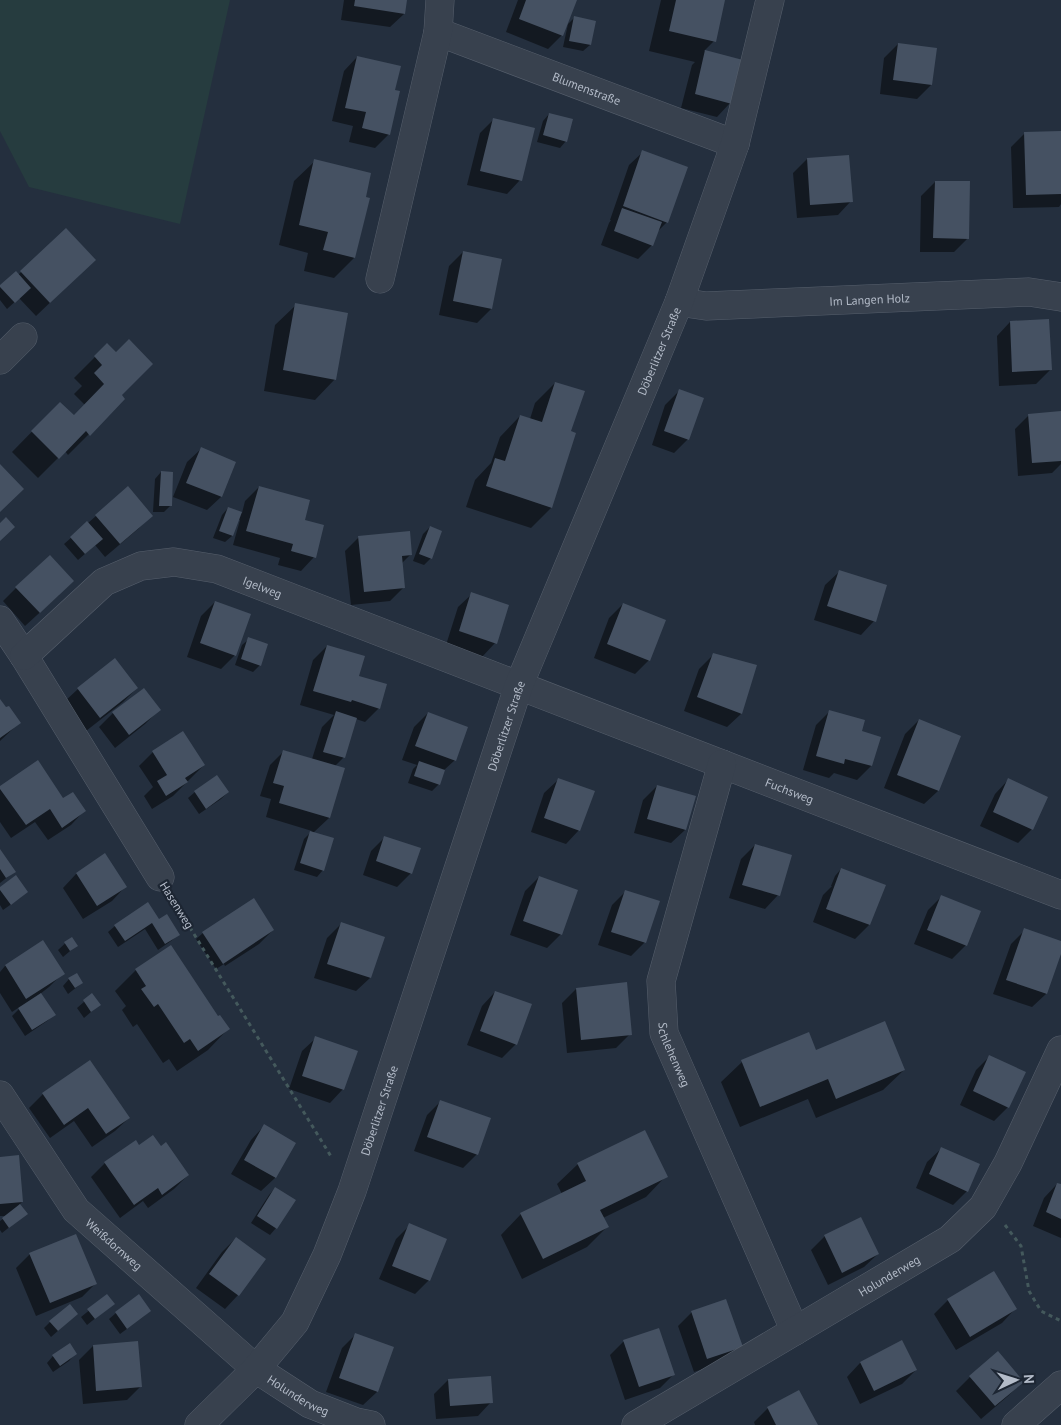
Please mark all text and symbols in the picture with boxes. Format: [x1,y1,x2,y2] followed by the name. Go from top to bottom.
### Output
[551,68,623,108] street label: Blumenstraße
[829,290,910,308] street label: Im Langen Holz
[634,304,684,397] street label: Döberlitzer Straße
[241,572,284,601] street label: Igelweg
[484,678,528,773] street label: Döberlitzer Straße
[763,774,816,806] street label: Fuchsweg
[157,879,197,931] street label: Hasenweg
[656,1022,694,1089] street label: Schlehenweg
[357,1063,401,1157] street label: Döberlitzer Straße
[83,1215,146,1273] street label: Weißdornweg
[856,1251,922,1299] street label: Holunderweg
[991,1355,1041,1405] north arrow
[265,1371,331,1418] street label: Holunderweg
[1020,1374,1038,1384] text: N

